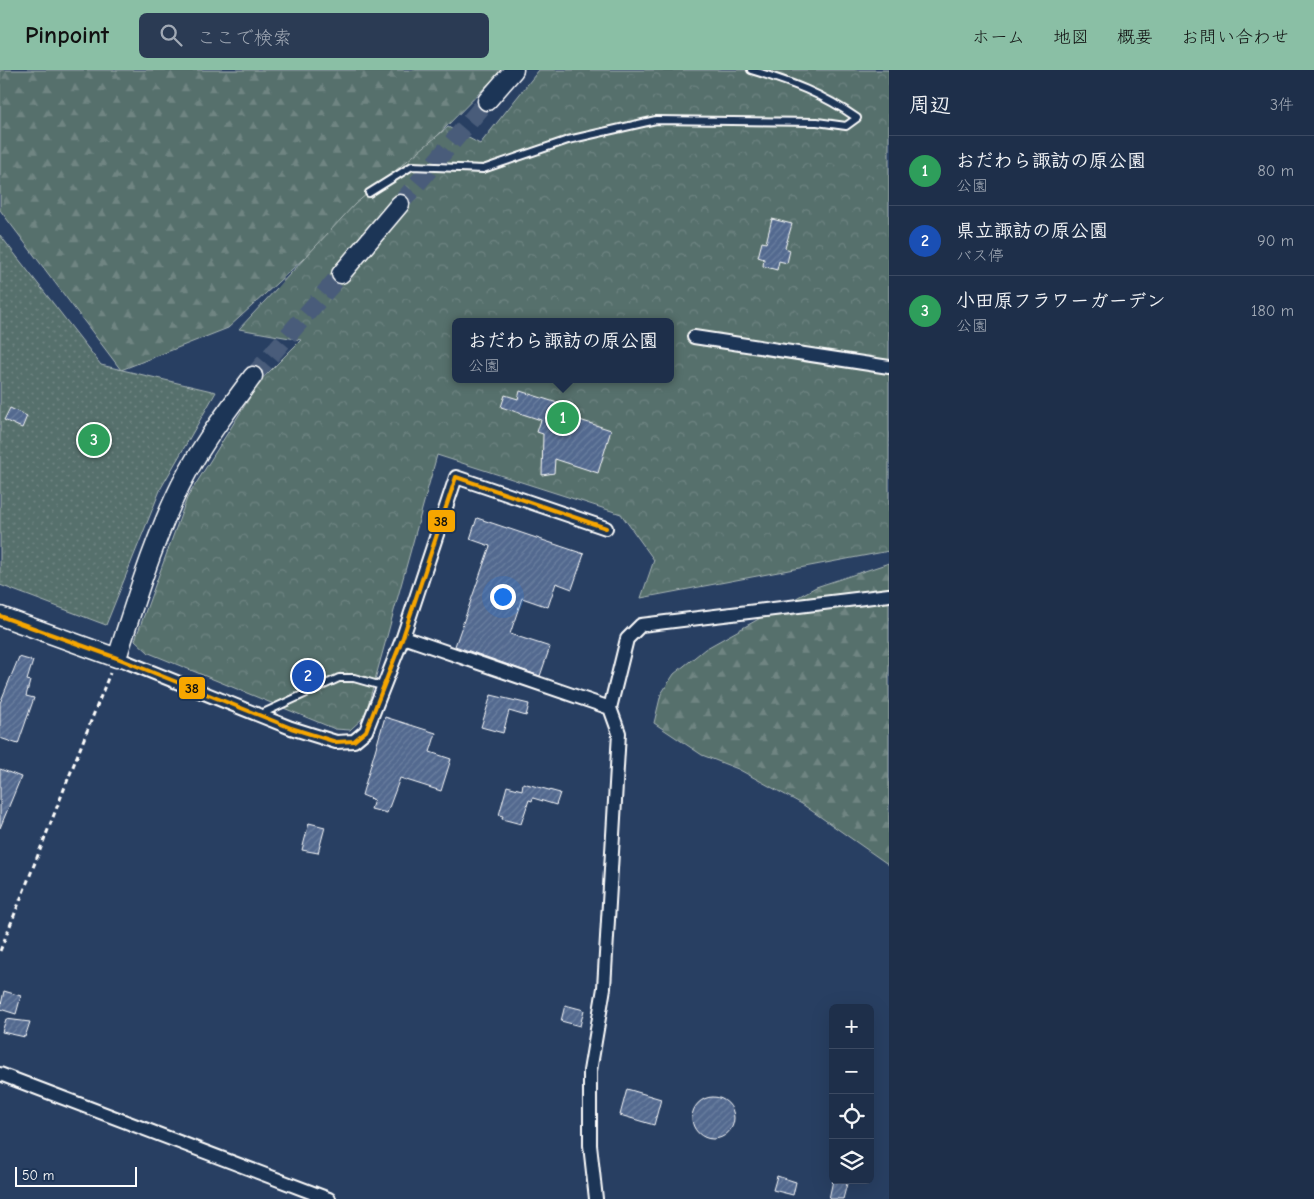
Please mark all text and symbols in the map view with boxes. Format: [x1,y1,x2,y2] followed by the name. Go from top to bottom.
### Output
[139,13,489,58] search box
[25,21,109,49] text: Pinpoint
[157,21,185,49] icon: search
[197,27,292,49] text: ここで検索
[972,27,1025,48] text: ホーム
[1053,27,1089,48] text: 地図
[1117,27,1153,48] text: 概要
[1181,27,1289,48] text: お問い合わせ
[909,93,951,117] text: 周辺
[1270,96,1294,114] text: 3件
[956,150,1146,172] text: おだわら諏訪の原公園
[922,162,928,180] text: 1
[1257,162,1294,180] text: 80 m
[956,177,988,195] text: 公園
[956,220,1108,242] text: 県立諏訪の原公園
[921,232,929,250] text: 2
[1257,232,1294,250] text: 90 m
[956,247,1004,265] text: バス停
[956,290,1165,312] text: 小田原フラワーガーデン
[921,302,929,320] text: 3
[1251,302,1294,320] text: 180 m
[956,317,988,335] text: 公園
[452,318,674,383] popup
[468,330,658,352] text: おだわら諏訪の原公園
[468,357,500,375] text: 公園
[547,399,579,437] pin: 1
[78,421,110,459] pin: 3
[427,509,456,533] line badge: 38
[434,513,448,530] text: 38
[490,584,516,610] your location
[292,657,324,695] pin: 2
[178,676,206,700] line badge: 38
[185,680,199,697] text: 38
[829,1004,874,1184] map controls
[829,1004,874,1049] button: +
[829,1049,874,1094] button: −
[829,1094,874,1139] button: locate
[829,1139,874,1184] button: layers
[15,1164,138,1187] scale bar
[22,1167,54,1184] text: 50 m

